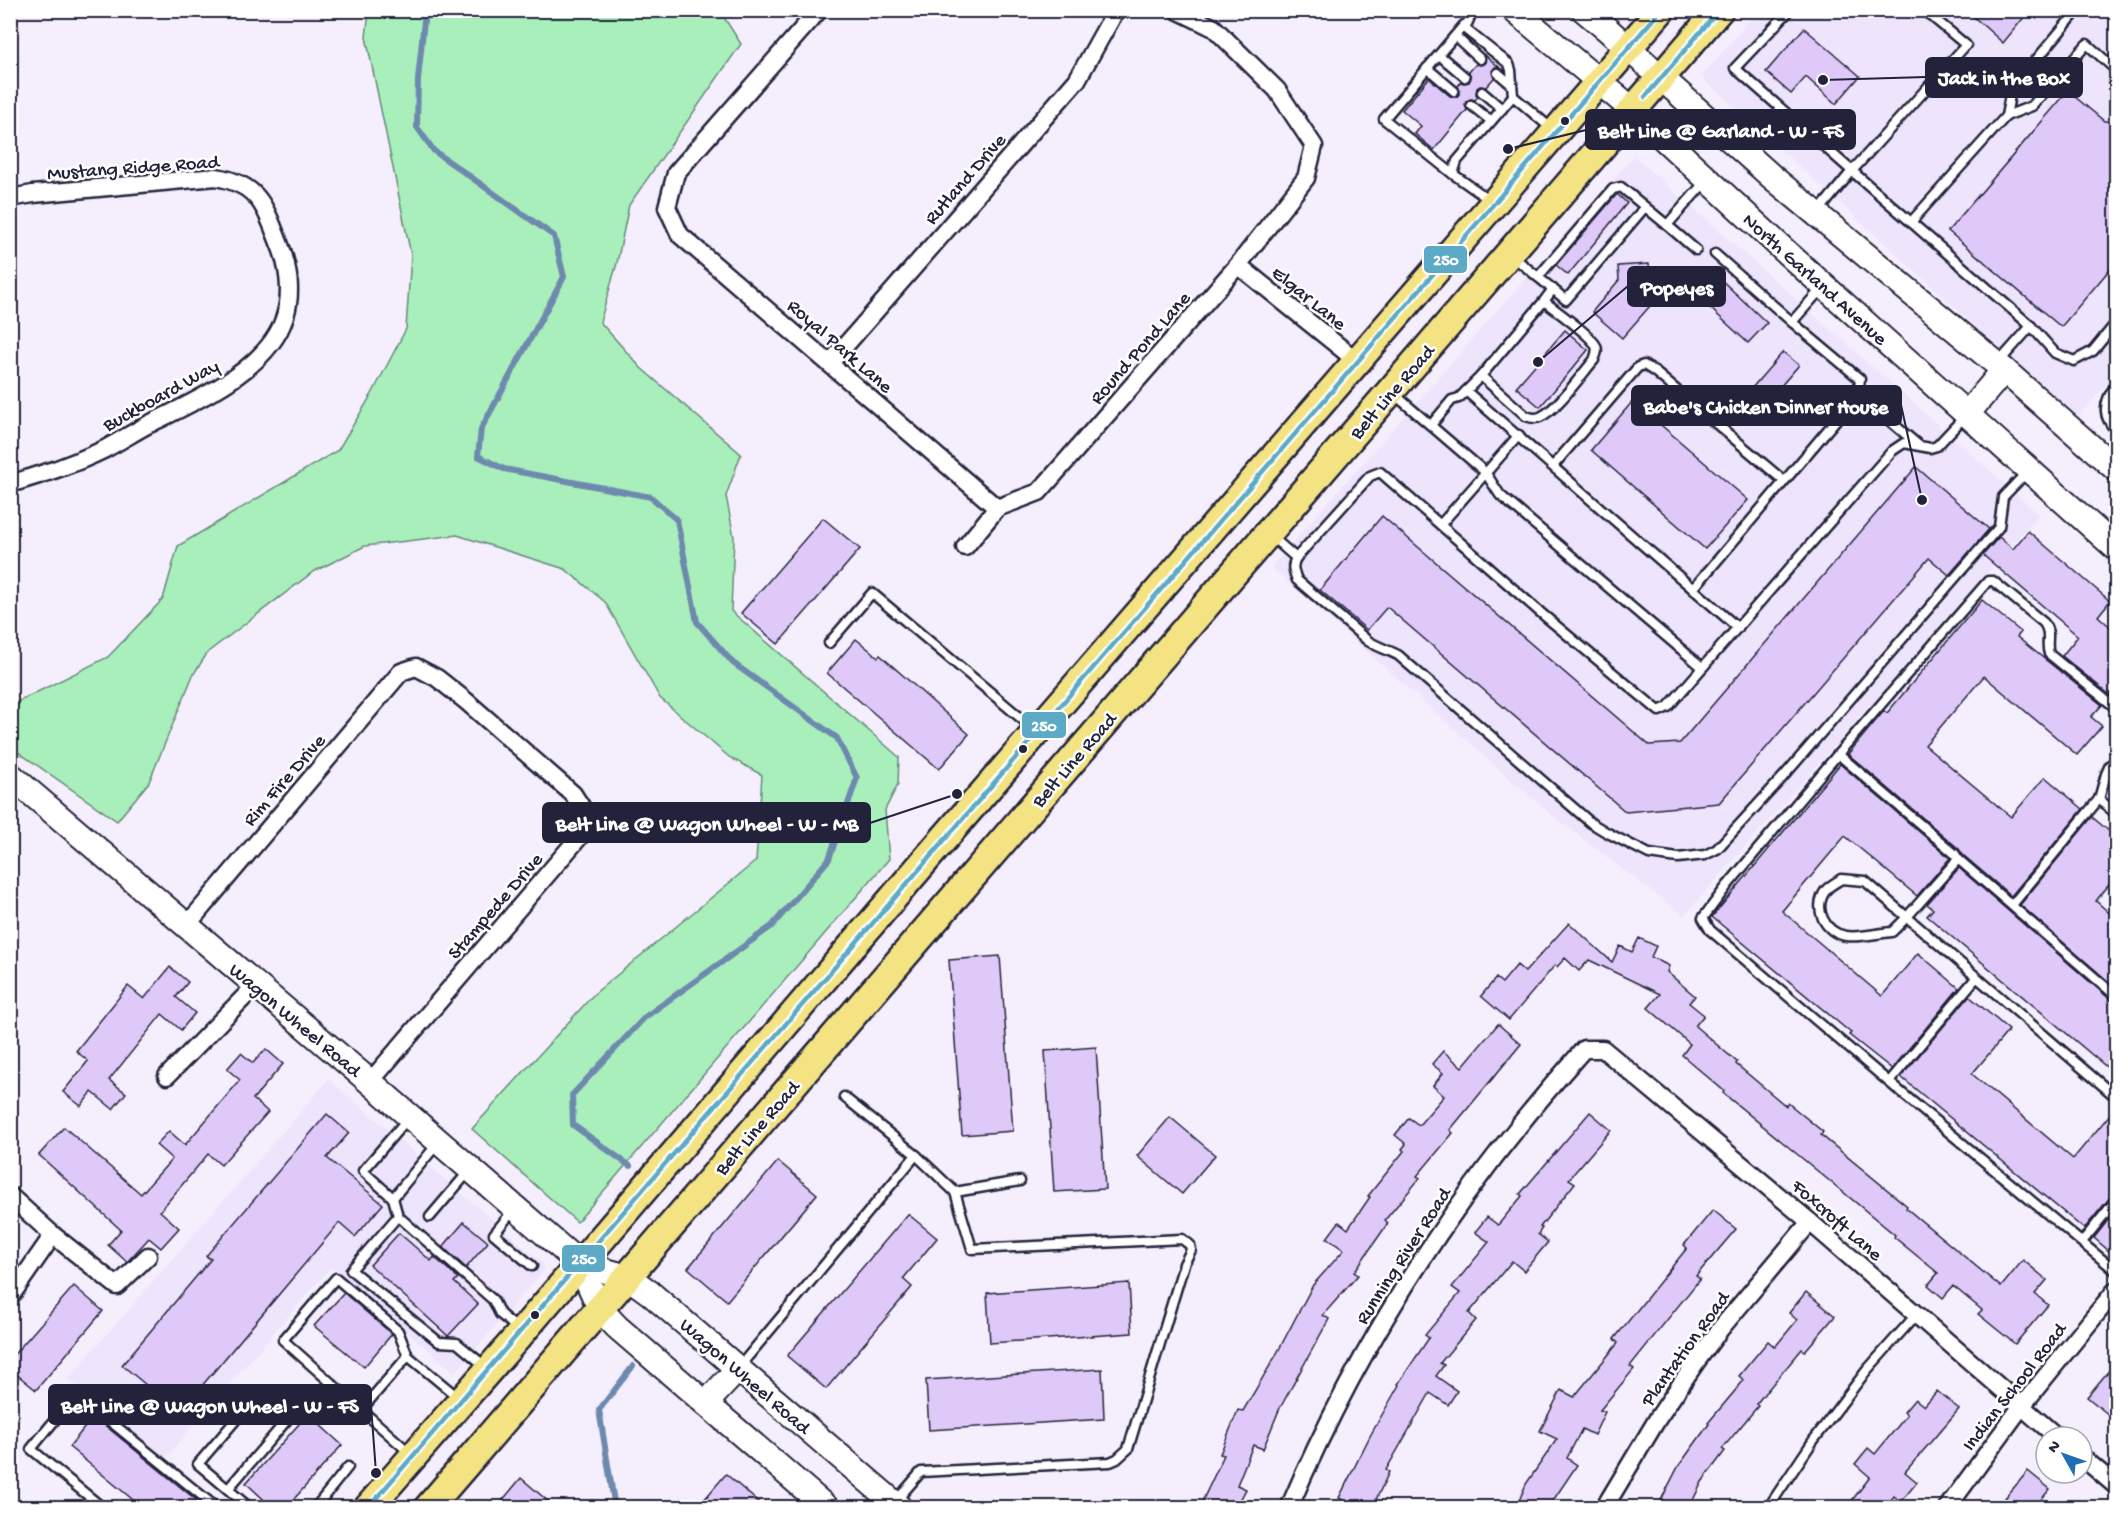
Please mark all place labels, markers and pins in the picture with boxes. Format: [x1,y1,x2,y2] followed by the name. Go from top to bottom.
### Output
[1926,58,2082,97] callout: Jack in the Box
[1586,110,1855,149] callout: Belt Line @ Garland - W - FS
[1559,115,1571,127] unlabelled marker
[1628,267,1725,306] callout: Popeyes
[1632,386,1901,425] callout: Babe's Chicken Dinner House
[1017,743,1029,755] unlabelled marker
[543,803,870,842] callout: Belt Line @ Wagon Wheel - W - MB
[529,1309,541,1321] unlabelled marker
[49,1385,371,1424] callout: Belt Line @ Wagon Wheel - W - FS

